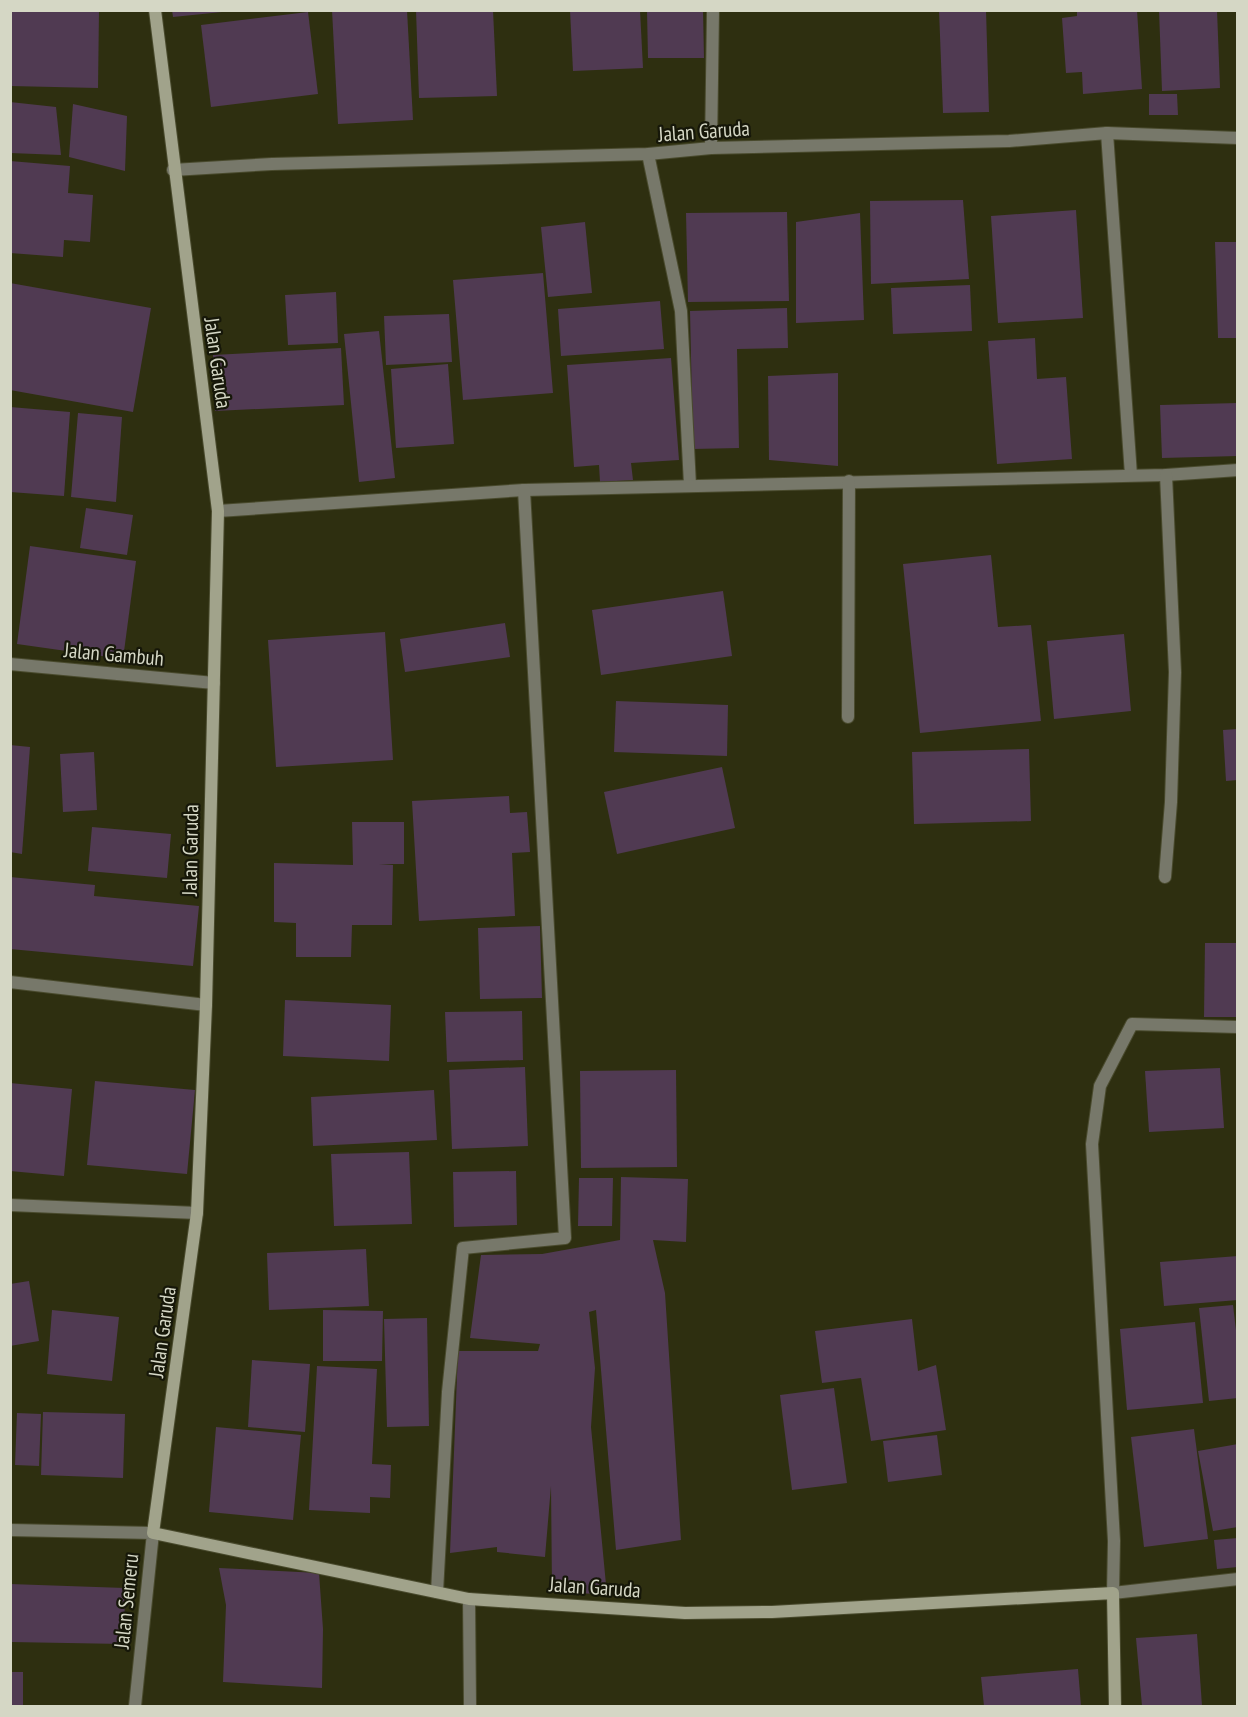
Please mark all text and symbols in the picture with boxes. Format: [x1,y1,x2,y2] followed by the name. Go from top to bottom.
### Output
[656,114,751,148] street label: Jalan Garuda
[198,315,238,410] street label: Jalan Garuda
[62,636,165,672] street label: Jalan Gambuh
[176,804,204,897] street label: Jalan Garuda
[142,1285,182,1380] street label: Jalan Garuda
[107,1552,144,1651] street label: Jalan Semeru
[547,1570,642,1604] street label: Jalan Garuda

